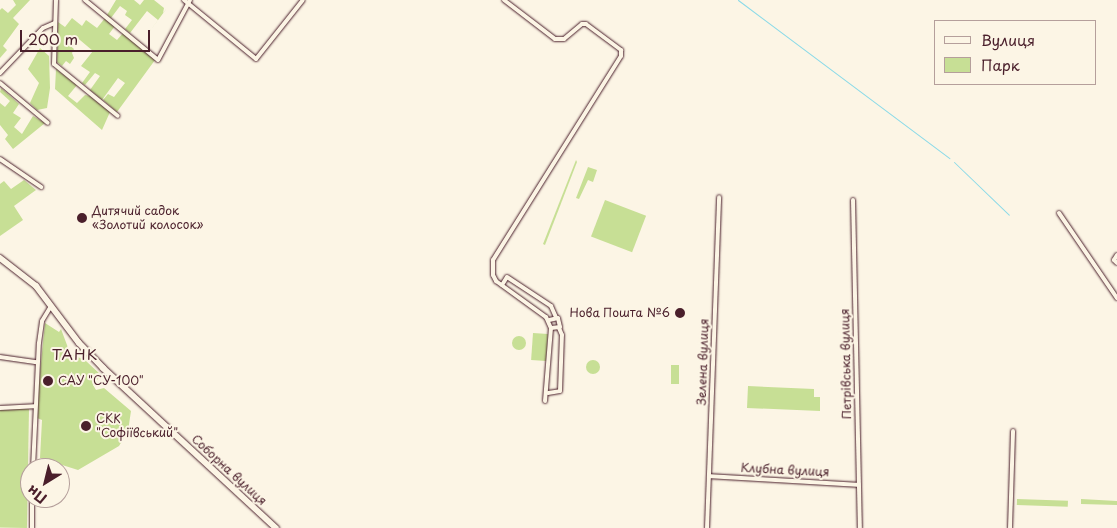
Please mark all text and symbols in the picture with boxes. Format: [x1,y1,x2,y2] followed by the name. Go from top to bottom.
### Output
[22,20,152,52] scale bar
[934,20,1097,85] legend
[28,27,78,50] text: 200 m
[981,28,1035,51] text: Вулиця
[981,53,1020,76] text: Парк
[92,204,204,232] place label: Дитячий садок «Золотий колосок»
[76,212,88,224] marker: Дитячий садок «Золотий колосок»
[569,306,670,320] place label: Нова Пошта №6
[674,307,686,319] marker: Нова Пошта №6
[838,308,854,420] street label: Петрівська вулиця
[694,318,712,406] street label: Зелена вулиця
[52,345,98,363] district label: ТАНК
[58,374,144,388] place label: САУ "СУ-100"
[42,375,54,387] marker: САУ "СУ-100"
[96,412,178,440] place label: СКК "Софіївський"
[80,420,92,432] marker: СКК "Софіївський"
[189,432,269,508] street label: Соборна вулиця
[20,458,70,508] north arrow
[740,460,830,480] street label: Клубна вулиця
[22,480,51,509] text: Пн

